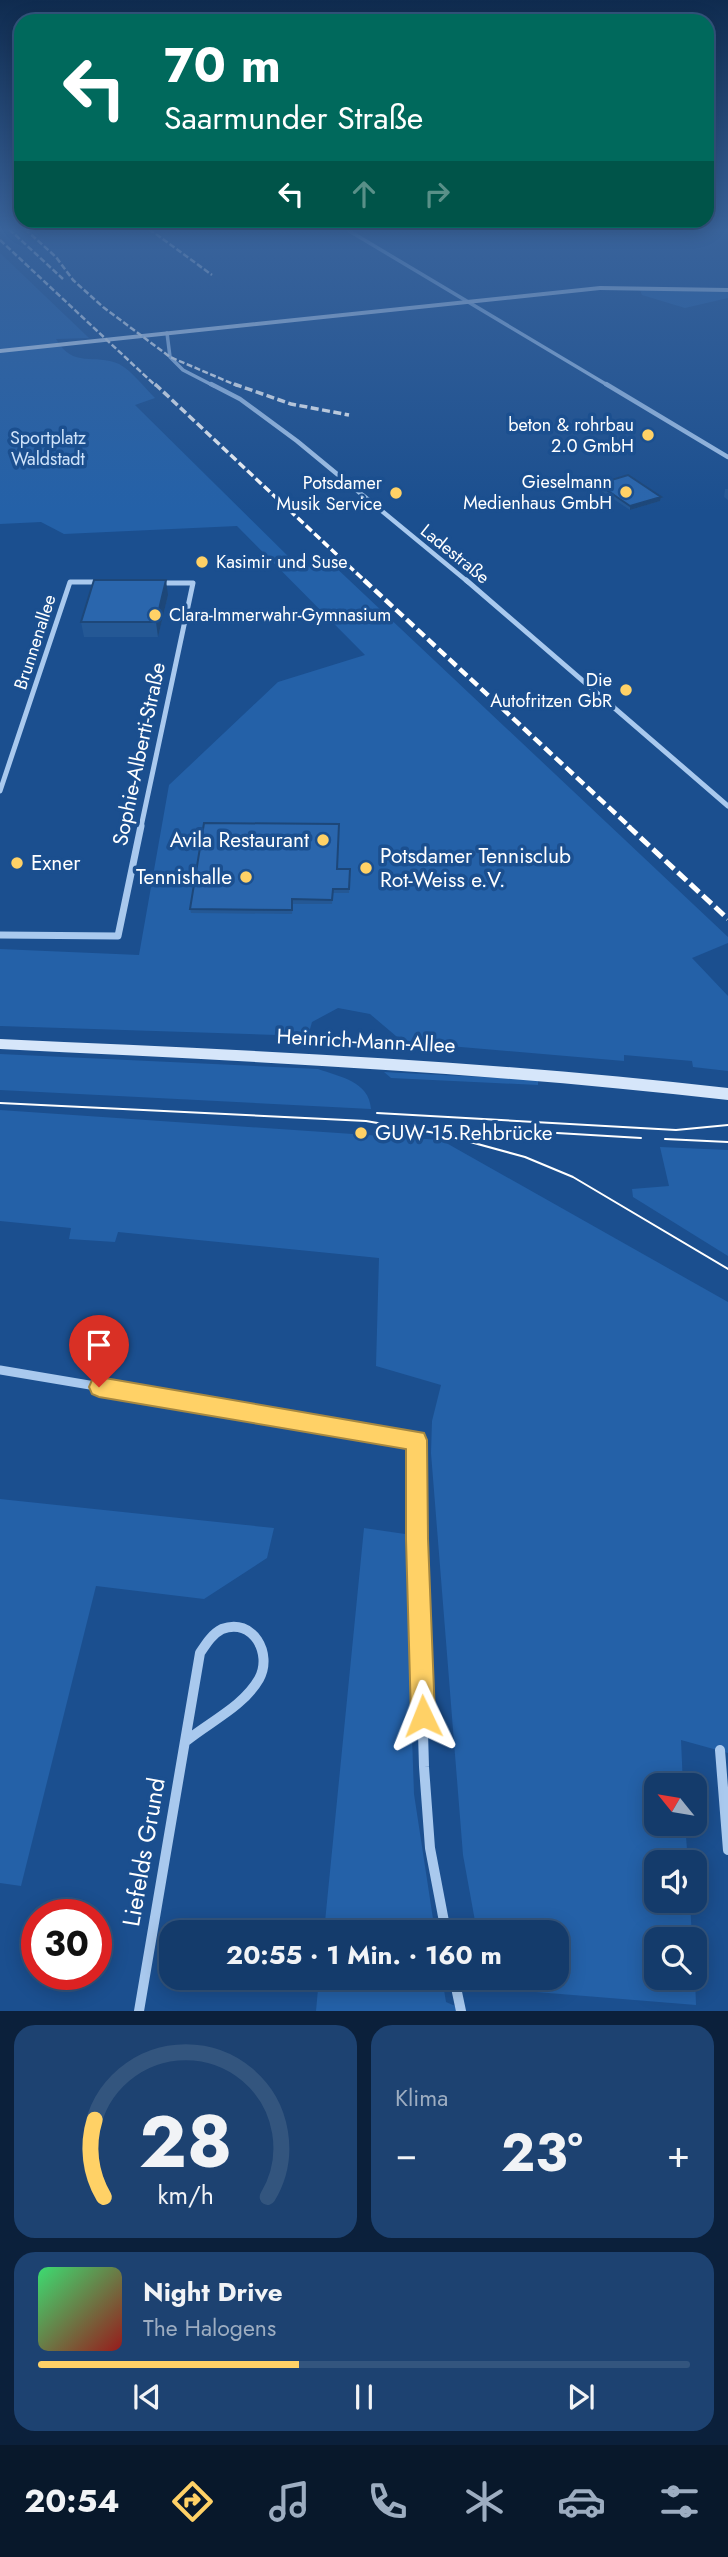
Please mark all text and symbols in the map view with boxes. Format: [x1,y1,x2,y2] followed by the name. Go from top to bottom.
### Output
[164,30,281,100] text: 70 m
[49,42,140,133] icon: left
[164,95,423,141] text: Saarmunder Straße
[272,175,310,213] icon: left
[345,175,383,213] icon: ahead
[418,175,456,213] icon: right
[508,412,634,459] place label: beton & rohrbau 2.0 GmbH
[10,425,87,472] park label: Sportplatz Waldstadt
[640,427,656,443] marker: beton & rohrbau 2.0 GmbH
[463,469,612,516] place label: Gieselmann Medienhaus GmbH
[276,470,383,517] place label: Potsdamer Musik Service
[618,484,634,500] marker: Gieselmann Medienhaus GmbH
[388,485,404,501] marker: Potsdamer Musik Service
[415,518,495,590] street label: Ladestraße
[216,549,347,575] place label: Kasimir und Suse
[194,554,210,570] marker: Kasimir und Suse
[7,591,63,693] street label: Brunnenallee
[169,602,391,628] place label: Clara-Immerwahr-Gymnasium
[147,607,163,623] marker: Clara-Immerwahr-Gymnasium
[105,659,173,848] street label: Sophie-Alberti-Straße
[490,667,612,714] place label: Die Autofritzen GbR
[618,682,634,698] marker: Die Autofritzen GbR
[170,825,309,855] place label: Avila Restaurant
[315,832,331,848] marker: Avila Restaurant
[380,841,571,895] place label: Potsdamer Tennisclub Rot-Weiss e.V.
[31,848,81,878] place label: Exner
[9,855,25,871] marker: Exner
[358,860,374,876] marker: Potsdamer Tennisclub Rot-Weiss e.V.
[136,862,232,892] place label: Tennishalle
[238,869,254,885] marker: Tennishalle
[276,1021,456,1061] street label: Heinrich-Mann-Allee
[375,1118,553,1148] place label: GUW 15 Rehbrücke
[353,1125,369,1141] marker: GUW 15 Rehbrücke
[69,1315,129,1387] pin
[80,1326,118,1364] icon: arrive
[386,1679,460,1753] position arrow
[644,1773,707,1836] north arrow
[644,1773,707,1990] map controls
[113,1775,174,1929] street label: Liefelds Grund
[644,1850,707,1913] button: sound
[21,1899,112,1990] speed limit sign: 30
[644,1927,707,1990] button: search
[226,1936,502,1974] text: 20:55 · 1 Min. · 160 m
[395,2081,448,2115] text: Klima
[139,2090,232,2195] text: 28
[501,2115,583,2191] text: 23°
[395,2126,417,2181] text: −
[667,2126,690,2181] text: +
[157,2177,214,2213] text: km/h
[143,2273,283,2311] text: Night Drive
[143,2311,276,2345] text: The Halogens
[128,2378,166,2416] icon: previous
[345,2378,383,2416] icon: pause
[562,2378,600,2416] icon: next
[168,2477,217,2526] icon: directions
[265,2477,314,2526] icon: music
[363,2477,412,2526] icon: phone
[460,2477,509,2526] icon: climate
[557,2477,606,2526] icon: car
[655,2477,704,2526] icon: filters
[24,2478,120,2524] text: 20:54

